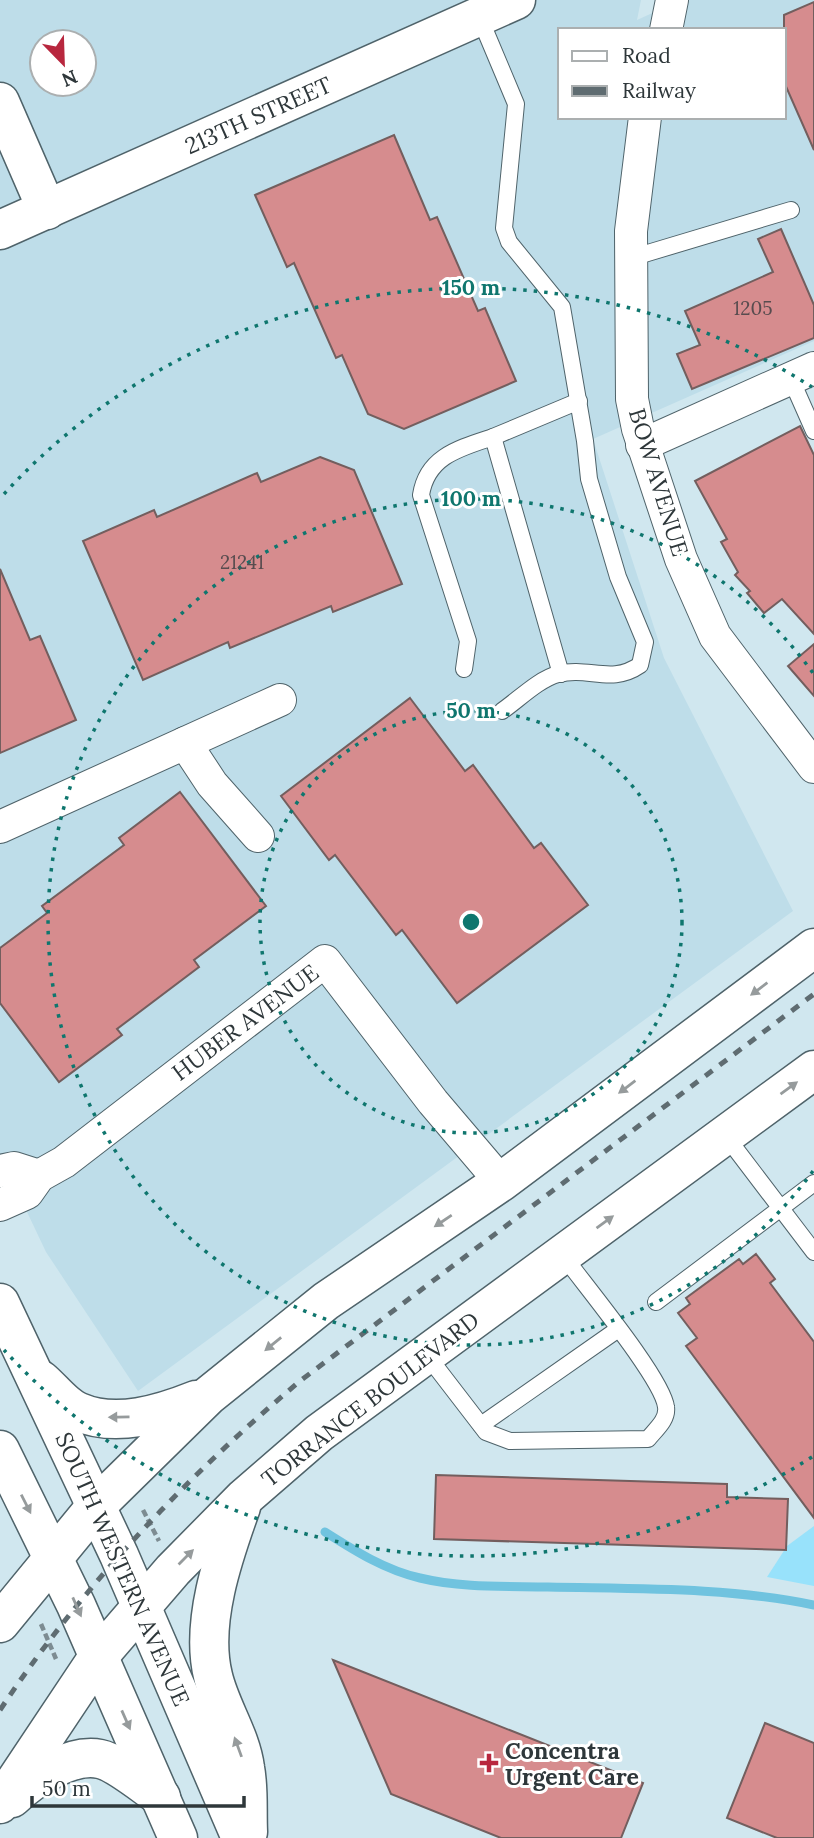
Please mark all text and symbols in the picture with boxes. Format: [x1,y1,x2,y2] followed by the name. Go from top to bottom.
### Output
[28,28,98,98] north arrow
[558,28,786,119] legend
[622,42,671,69] text: Road
[58,65,81,93] text: N
[180,70,336,160] street label: 213TH STREET
[622,77,696,104] text: Railway
[442,274,500,301] text: 150 m
[733,296,773,320] house number: 1205
[623,405,695,559] street label: BOW AVENUE
[441,485,501,512] text: 100 m
[220,550,264,574] house number: 21241
[446,697,496,724] text: 50 m
[459,910,483,934] centre of rings
[166,957,324,1087] street label: HUBER AVENUE
[750,982,768,996] one-way arrow
[618,1080,636,1094] one-way arrow
[780,1081,798,1095] one-way arrow
[434,1214,452,1228] one-way arrow
[596,1216,614,1230] one-way arrow
[255,1305,485,1493] street label: TORRANCE BOULEVARD
[264,1336,282,1351] one-way arrow
[108,1411,130,1423] one-way arrow
[49,1428,197,1710] street label: SOUTH WESTERN AVENUE
[20,1494,32,1514] one-way arrow
[177,1549,194,1565] one-way arrow
[72,1596,83,1617] one-way arrow
[120,1710,132,1730] one-way arrow
[232,1736,243,1757] one-way arrow
[505,1736,639,1791] place label: Concentra Urgent Care
[479,1753,499,1773] marker: Concentra Urgent Care
[32,1764,243,1808] scale bar
[42,1775,91,1802] text: 50 m

